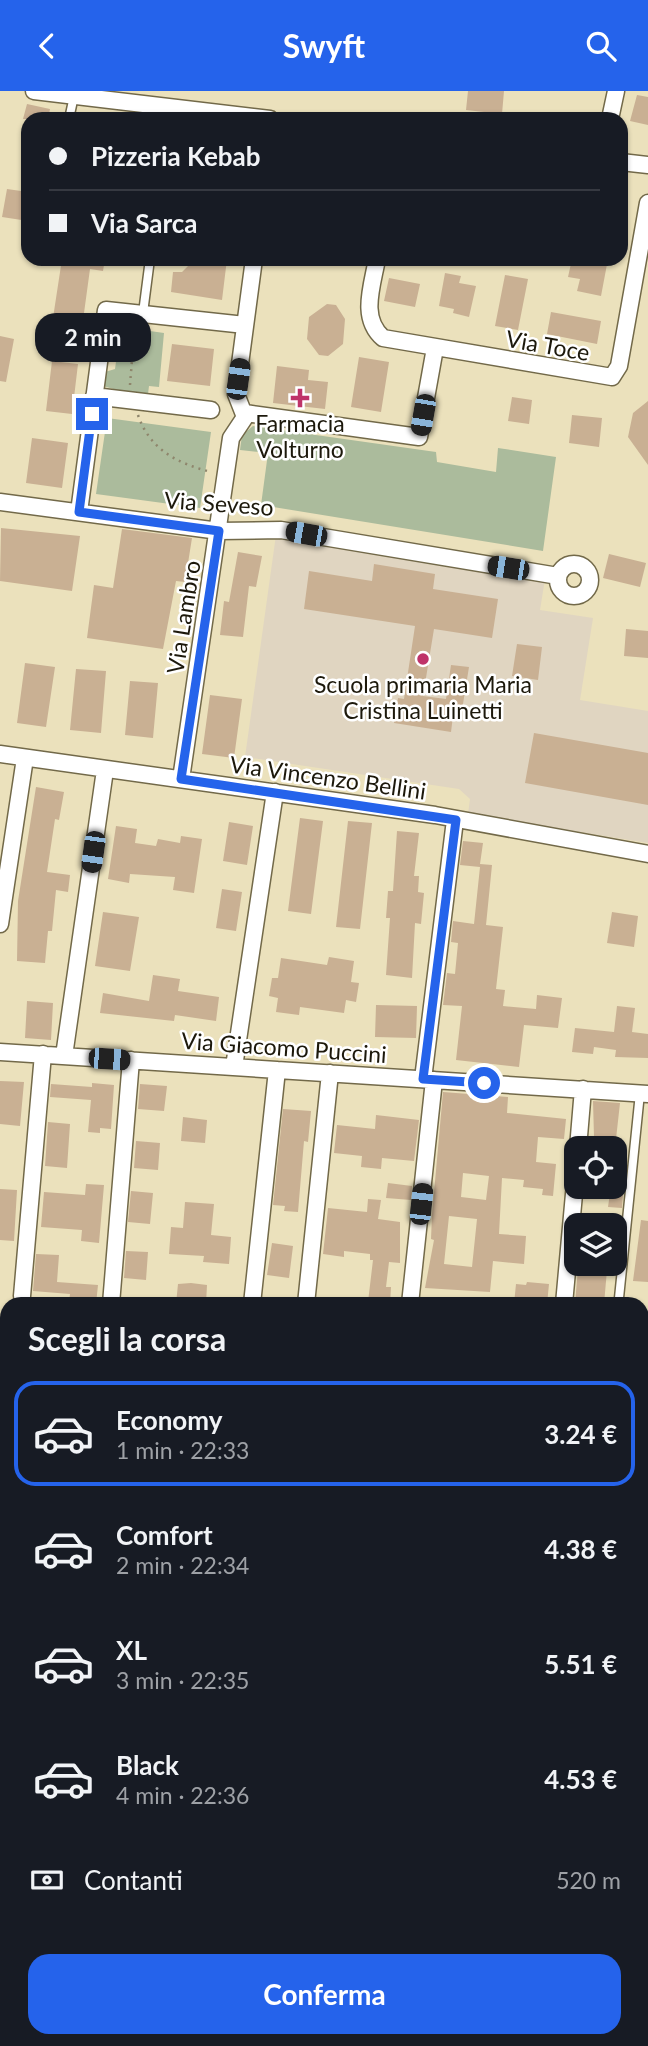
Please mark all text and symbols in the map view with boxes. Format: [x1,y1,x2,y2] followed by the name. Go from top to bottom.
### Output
[283,26,365,65] text: Swyft
[28,27,66,65] icon: back
[582,27,620,65] icon: search
[91,140,260,172] text: Pizzeria Kebab
[91,207,198,239] text: Via Sarca
[34,313,150,361] callout: 2 min
[64,323,122,351] text: 2 min
[504,324,592,366] street label: Via Toce
[225,357,252,401] car
[292,390,308,406] marker: Farmacia Volturno
[410,392,437,438] car
[76,398,108,430] route end
[255,409,345,463] place label: Farmacia Volturno
[163,485,275,521] street label: Via Seveso
[284,520,329,548] car
[486,554,531,582] car
[160,558,206,676] street label: Via Lambro
[415,651,431,667] marker: Scuola primaria Maria Cristina Luinetti
[314,670,532,724] place label: Scuola primaria Maria Cristina Luinetti
[228,749,428,805] street label: Via Vincenzo Bellini
[80,830,107,874] car
[180,1026,388,1068] street label: Via Giacomo Puccini
[88,1047,131,1071] car
[468,1067,500,1099] route start
[564,1136,627,1276] map controls
[564,1136,627,1199] button: locate
[409,1182,434,1226] car
[564,1213,627,1276] button: layers
[28,1319,226,1358] text: Scegli la corsa
[32,1402,95,1465] icon: car
[116,1404,222,1436] text: Economy
[544,1418,617,1450] text: 3.24 €
[116,1436,249,1464] text: 1 min · 22:33
[32,1517,95,1580] icon: car
[116,1519,213,1551] text: Comfort
[544,1533,617,1565] text: 4.38 €
[116,1551,249,1579] text: 2 min · 22:34
[32,1632,95,1695] icon: car
[116,1634,147,1666] text: XL
[544,1648,617,1680] text: 5.51 €
[116,1666,249,1694] text: 3 min · 22:35
[32,1747,95,1810] icon: car
[116,1749,179,1781] text: Black
[544,1763,617,1795] text: 4.53 €
[116,1781,249,1809] text: 4 min · 22:36
[28,1861,66,1899] icon: cash
[84,1864,183,1896] text: Contanti
[556,1866,621,1894] text: 520 m
[28,1954,621,2034] button: Conferma

